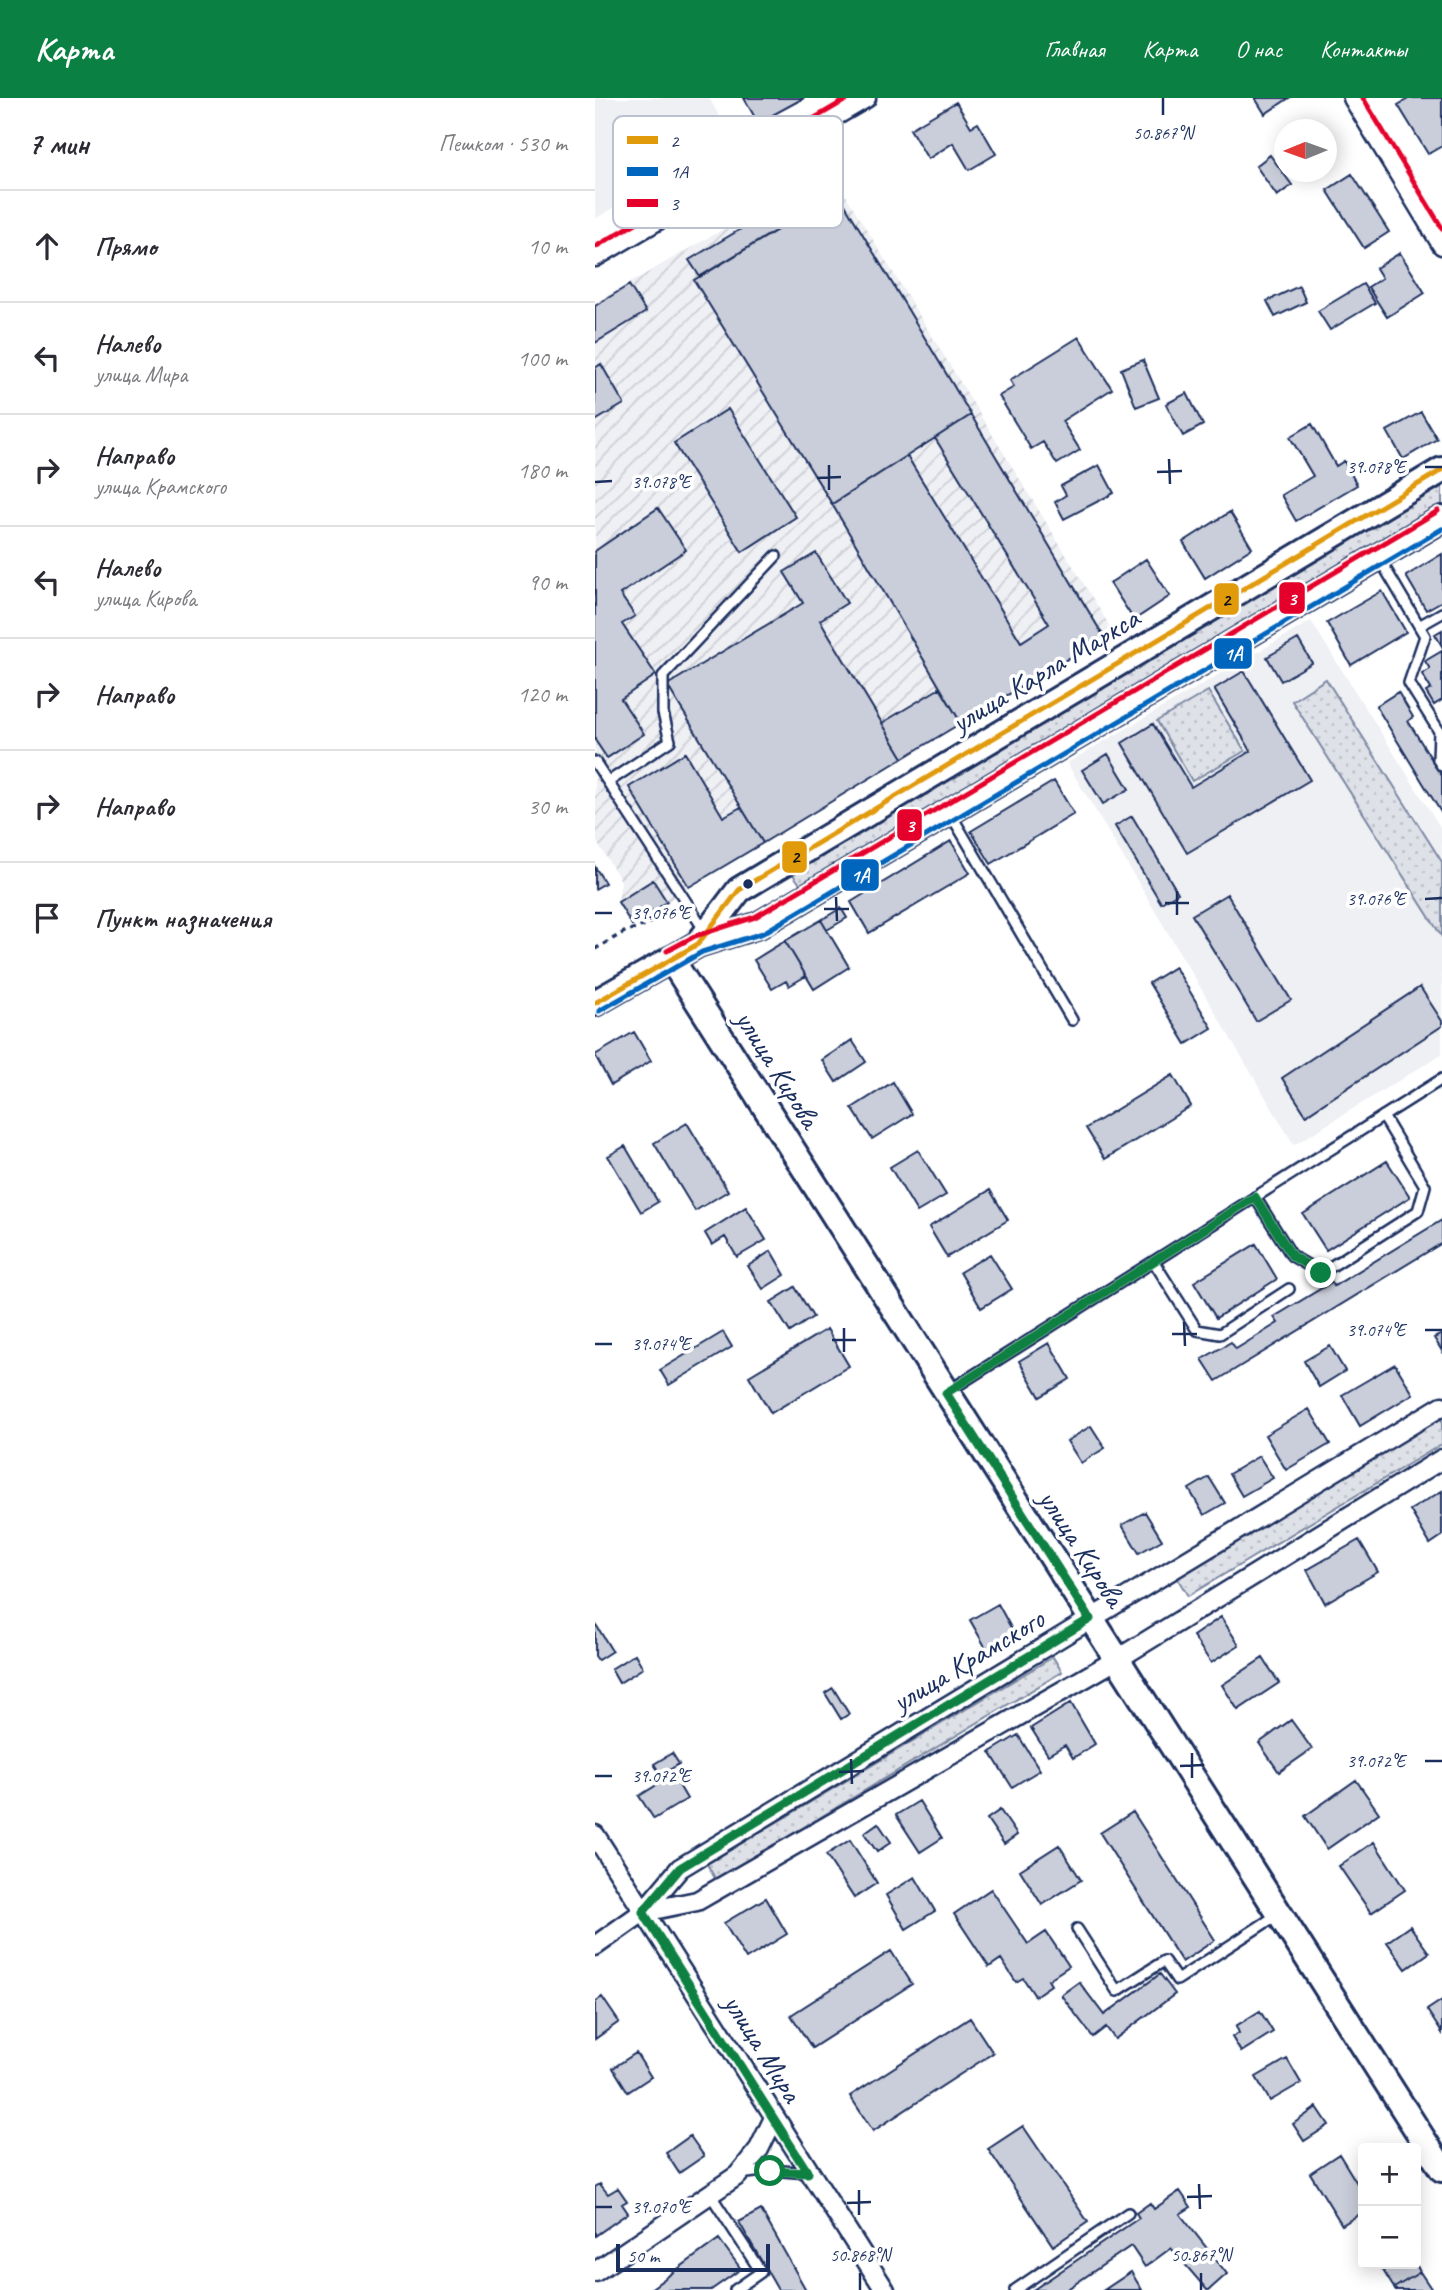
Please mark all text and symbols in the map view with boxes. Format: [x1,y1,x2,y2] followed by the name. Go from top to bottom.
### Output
[35,28,114,70] text: Карта
[1044,34,1105,64] text: Главная
[1143,34,1197,64] text: Карта
[1235,34,1282,64] text: О нас
[1320,34,1407,64] text: Контакты
[613,116,843,228] legend
[1274,119,1337,182] north arrow
[1133,122,1196,144] text: 50.867°N
[28,125,89,163] text: 7 мин
[439,129,567,158] text: Пешком · 530 m
[670,129,680,153] text: 2
[670,160,690,184] text: 1А
[670,192,680,216] text: 3
[28,227,66,265] icon: ahead
[95,230,157,263] text: Прямо
[528,232,567,261] text: 10 m
[95,327,161,360] text: Налево
[28,339,66,377] icon: left
[518,344,567,373] text: 100 m
[95,360,188,389] text: улица Мира
[95,439,174,472] text: Направо
[28,451,66,489] icon: right
[518,456,567,485] text: 180 m
[1347,456,1408,478] text: 39.078°E
[632,471,693,493] text: 39.078°E
[95,472,226,501] text: улица Крамского
[95,551,161,584] text: Налево
[28,563,66,601] icon: left
[528,568,567,597] text: 90 m
[1278,581,1306,615] line badge: 3
[1213,582,1240,616] line badge: 2
[95,584,197,613] text: улица Кирова
[1288,587,1299,611] text: 3
[1222,588,1233,612] text: 2
[942,598,1148,742] street label: улица Карла Маркса
[1213,637,1253,670] line badge: 1А
[1224,642,1243,666] text: 1А
[28,675,66,713] icon: right
[95,678,174,711] text: Направо
[518,680,567,709] text: 120 m
[28,787,66,825] icon: right
[95,790,174,823] text: Направо
[528,792,567,821] text: 30 m
[896,808,923,842] line badge: 3
[906,814,917,838] text: 3
[781,840,808,874] line badge: 2
[791,845,802,869] text: 2
[840,858,880,892] line badge: 1А
[851,864,870,888] text: 1А
[741,877,755,891] unlabelled marker
[1347,888,1408,910] text: 39.076°E
[28,899,66,937] icon: arrive
[95,902,271,935] text: Пункт назначения
[632,902,693,924] text: 39.076°E
[726,1001,831,1138] street label: улица Кирова
[1305,1257,1336,1288] route end
[1347,1319,1408,1341] text: 39.074°E
[632,1333,693,1355] text: 39.074°E
[1029,1480,1135,1616] street label: улица Кирова
[883,1599,1052,1721] street label: улица Крамского
[1347,1750,1408,1772] text: 39.072°E
[632,1765,693,1787] text: 39.072°E
[714,1985,812,2111] street label: улица Мира
[1358,2143,1421,2269] map controls
[1358,2143,1421,2206] button: +
[754,2155,785,2186] route start
[632,2196,693,2218] text: 39.070°E
[1358,2206,1421,2269] button: −
[616,2241,770,2273] scale bar
[627,2244,659,2268] text: 50 m
[830,2244,893,2266] text: 50.868°N
[1171,2244,1234,2266] text: 50.867°N

